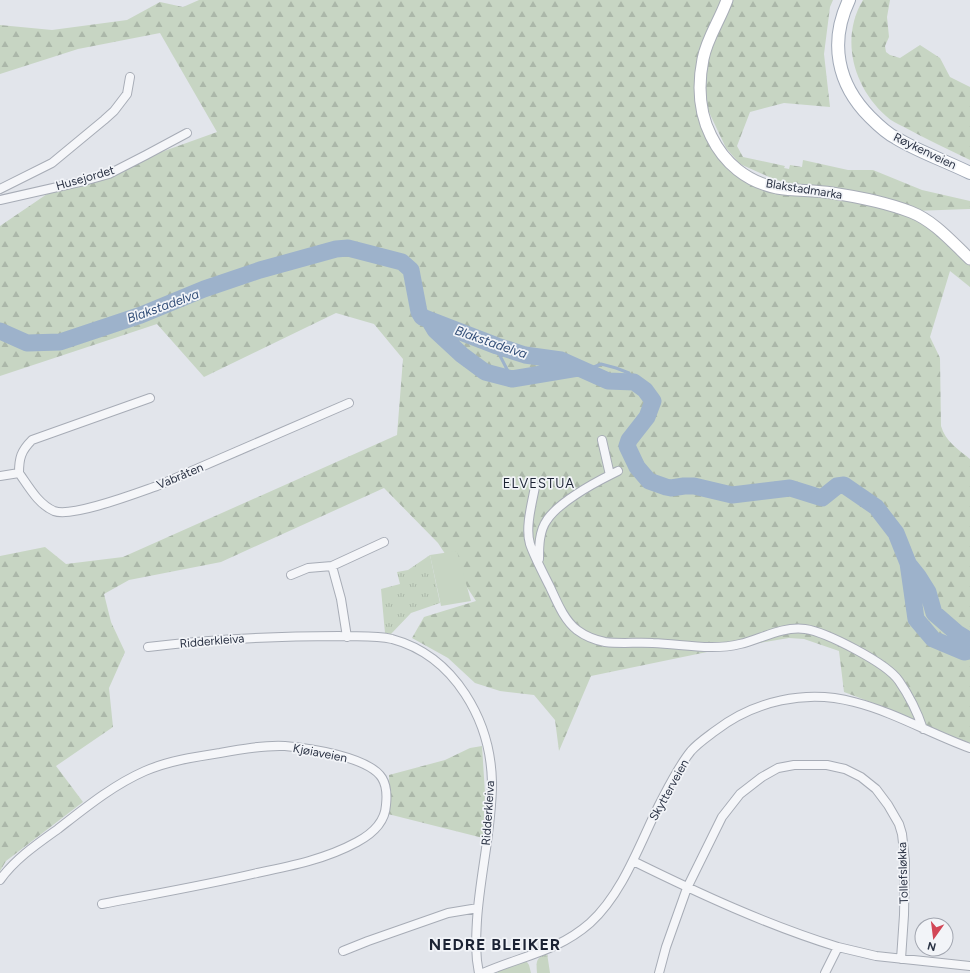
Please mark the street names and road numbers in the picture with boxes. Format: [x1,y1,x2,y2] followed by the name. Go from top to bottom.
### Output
[891,130,959,172] street label: Røykenveien
[54,163,116,193] street label: Husejordet
[765,176,843,202] street label: Blakstadmarka
[155,460,206,492] street label: Vabråten
[179,631,245,651] street label: Ridderkleiva
[292,741,349,765] street label: Kjøiaveien
[646,757,692,823] street label: Skytterveien
[479,780,497,846] street label: Ridderkleiva
[895,842,911,904] street label: Tollefsløkka

